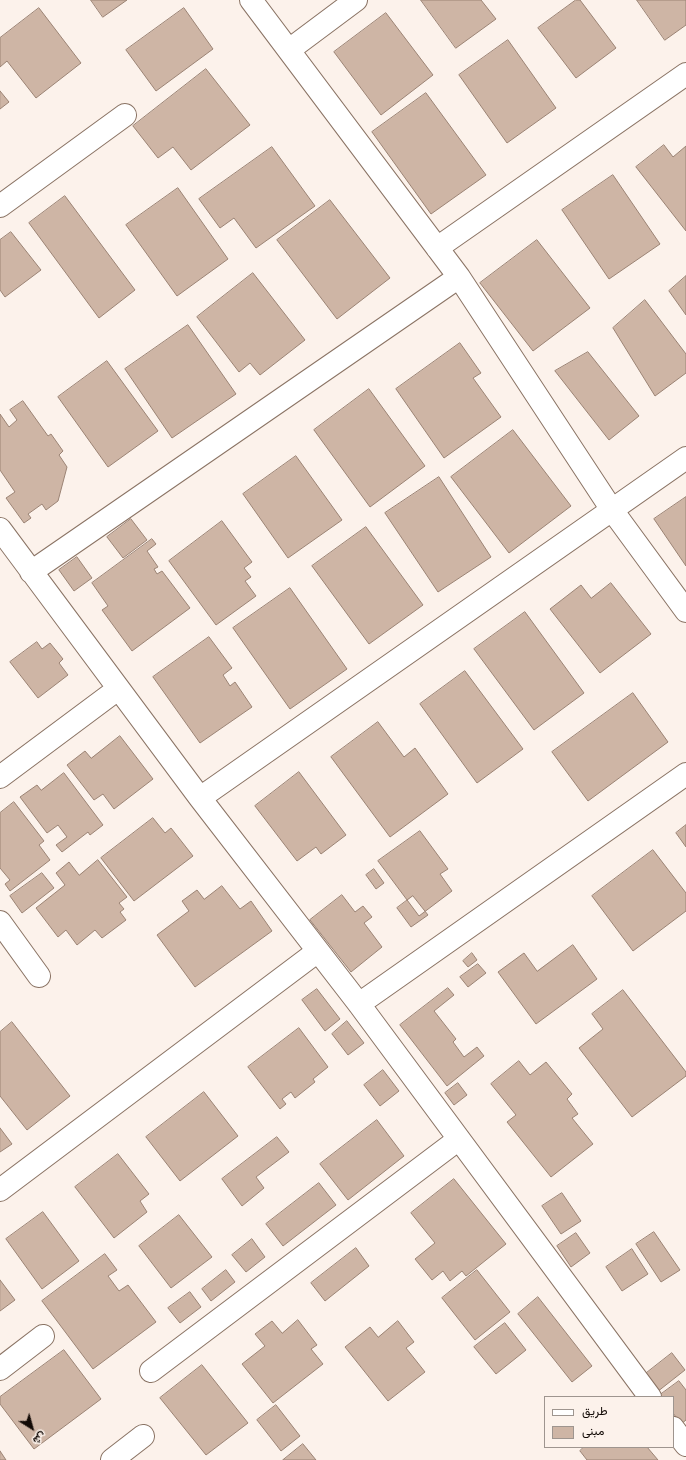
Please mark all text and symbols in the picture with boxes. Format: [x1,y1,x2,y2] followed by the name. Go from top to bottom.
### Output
[544,1396,674,1448] legend
[582,1404,607,1418] text: طريق
[12,1408,52,1448] north arrow
[582,1424,604,1438] text: مبنى
[30,1429,49,1447] text: ش

